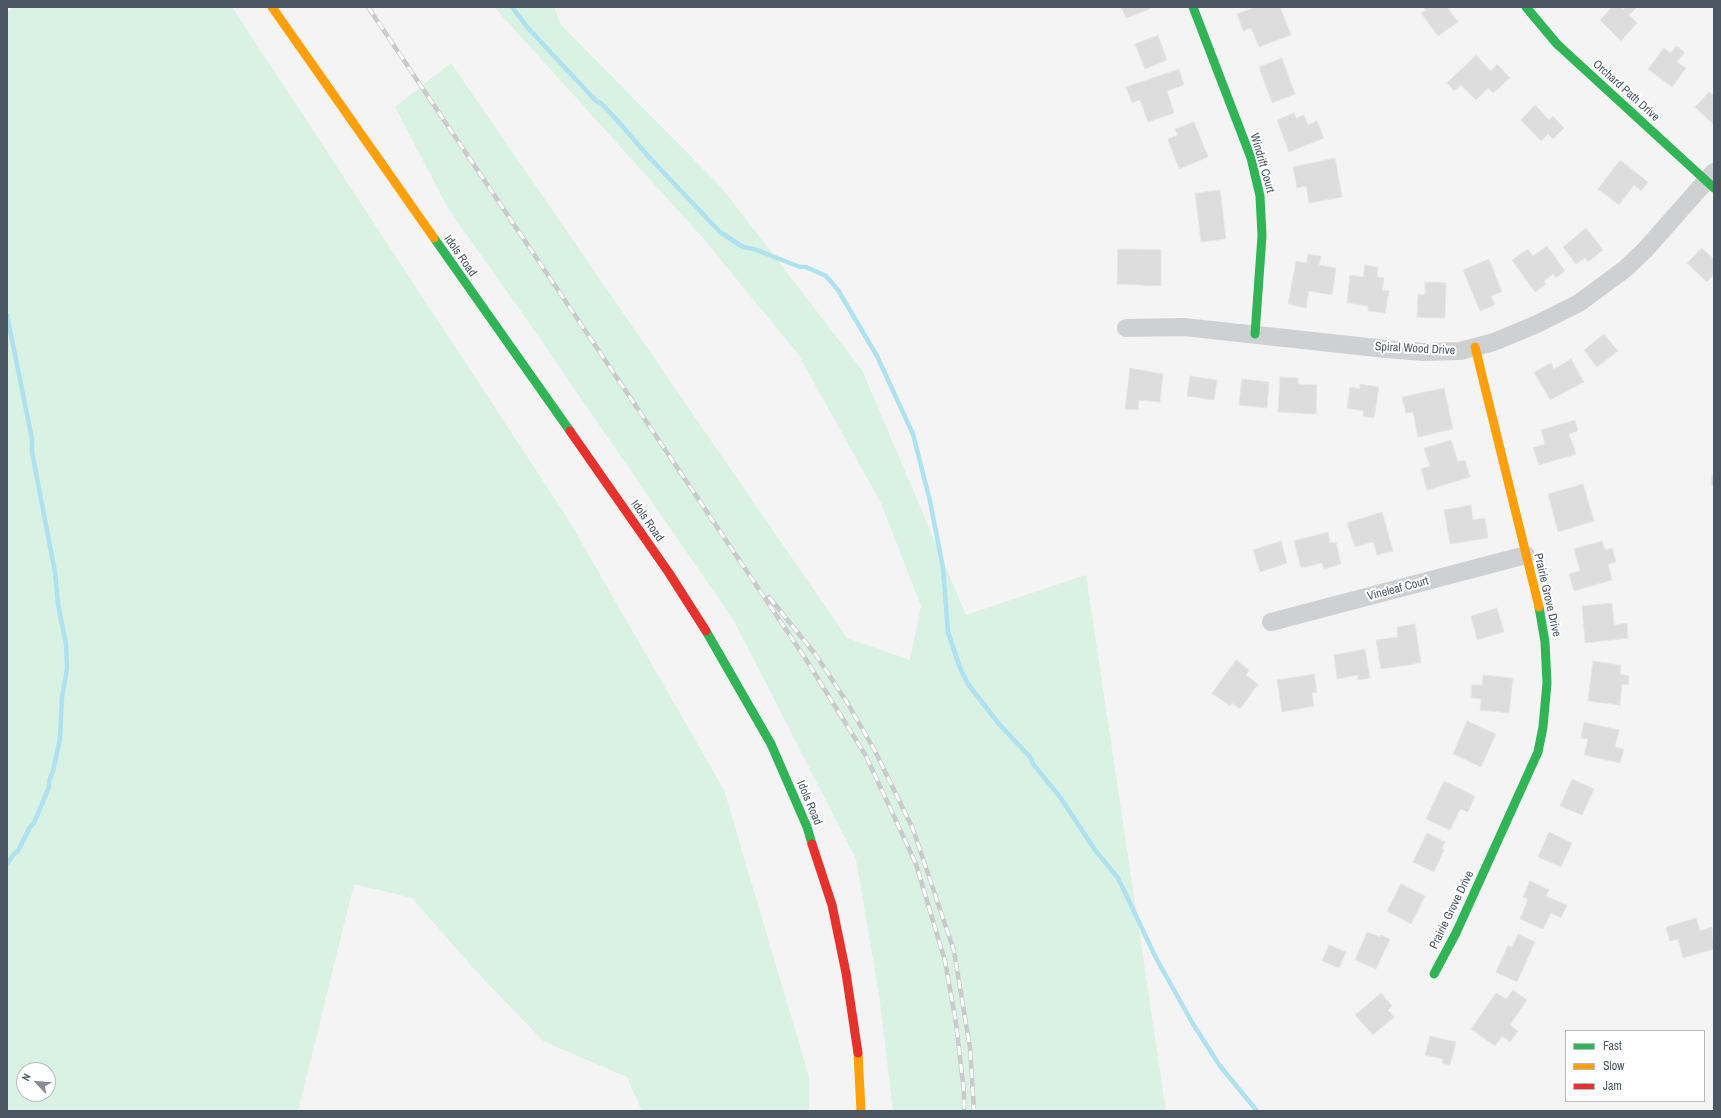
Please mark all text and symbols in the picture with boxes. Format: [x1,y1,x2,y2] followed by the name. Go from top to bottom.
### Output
[1590,57,1662,125] street label: Orchard Path Drive
[1247,132,1277,194] street label: Windrift Court
[441,233,479,279] street label: Idols Road
[1375,340,1455,358] street label: Spiral Wood Drive
[628,498,666,544] street label: Idols Road
[1530,552,1564,638] street label: Prairie Grove Drive
[1366,574,1430,604] street label: Vineleaf Court
[793,779,825,827] street label: Idols Road
[1427,869,1477,951] street label: Prairie Grove Drive
[1565,1030,1705,1102] legend
[1603,1038,1622,1054] text: Fast
[1603,1058,1624,1074] text: Slow
[16,1062,56,1102] north arrow
[18,1071,34,1083] text: N
[1603,1078,1622,1094] text: Jam

